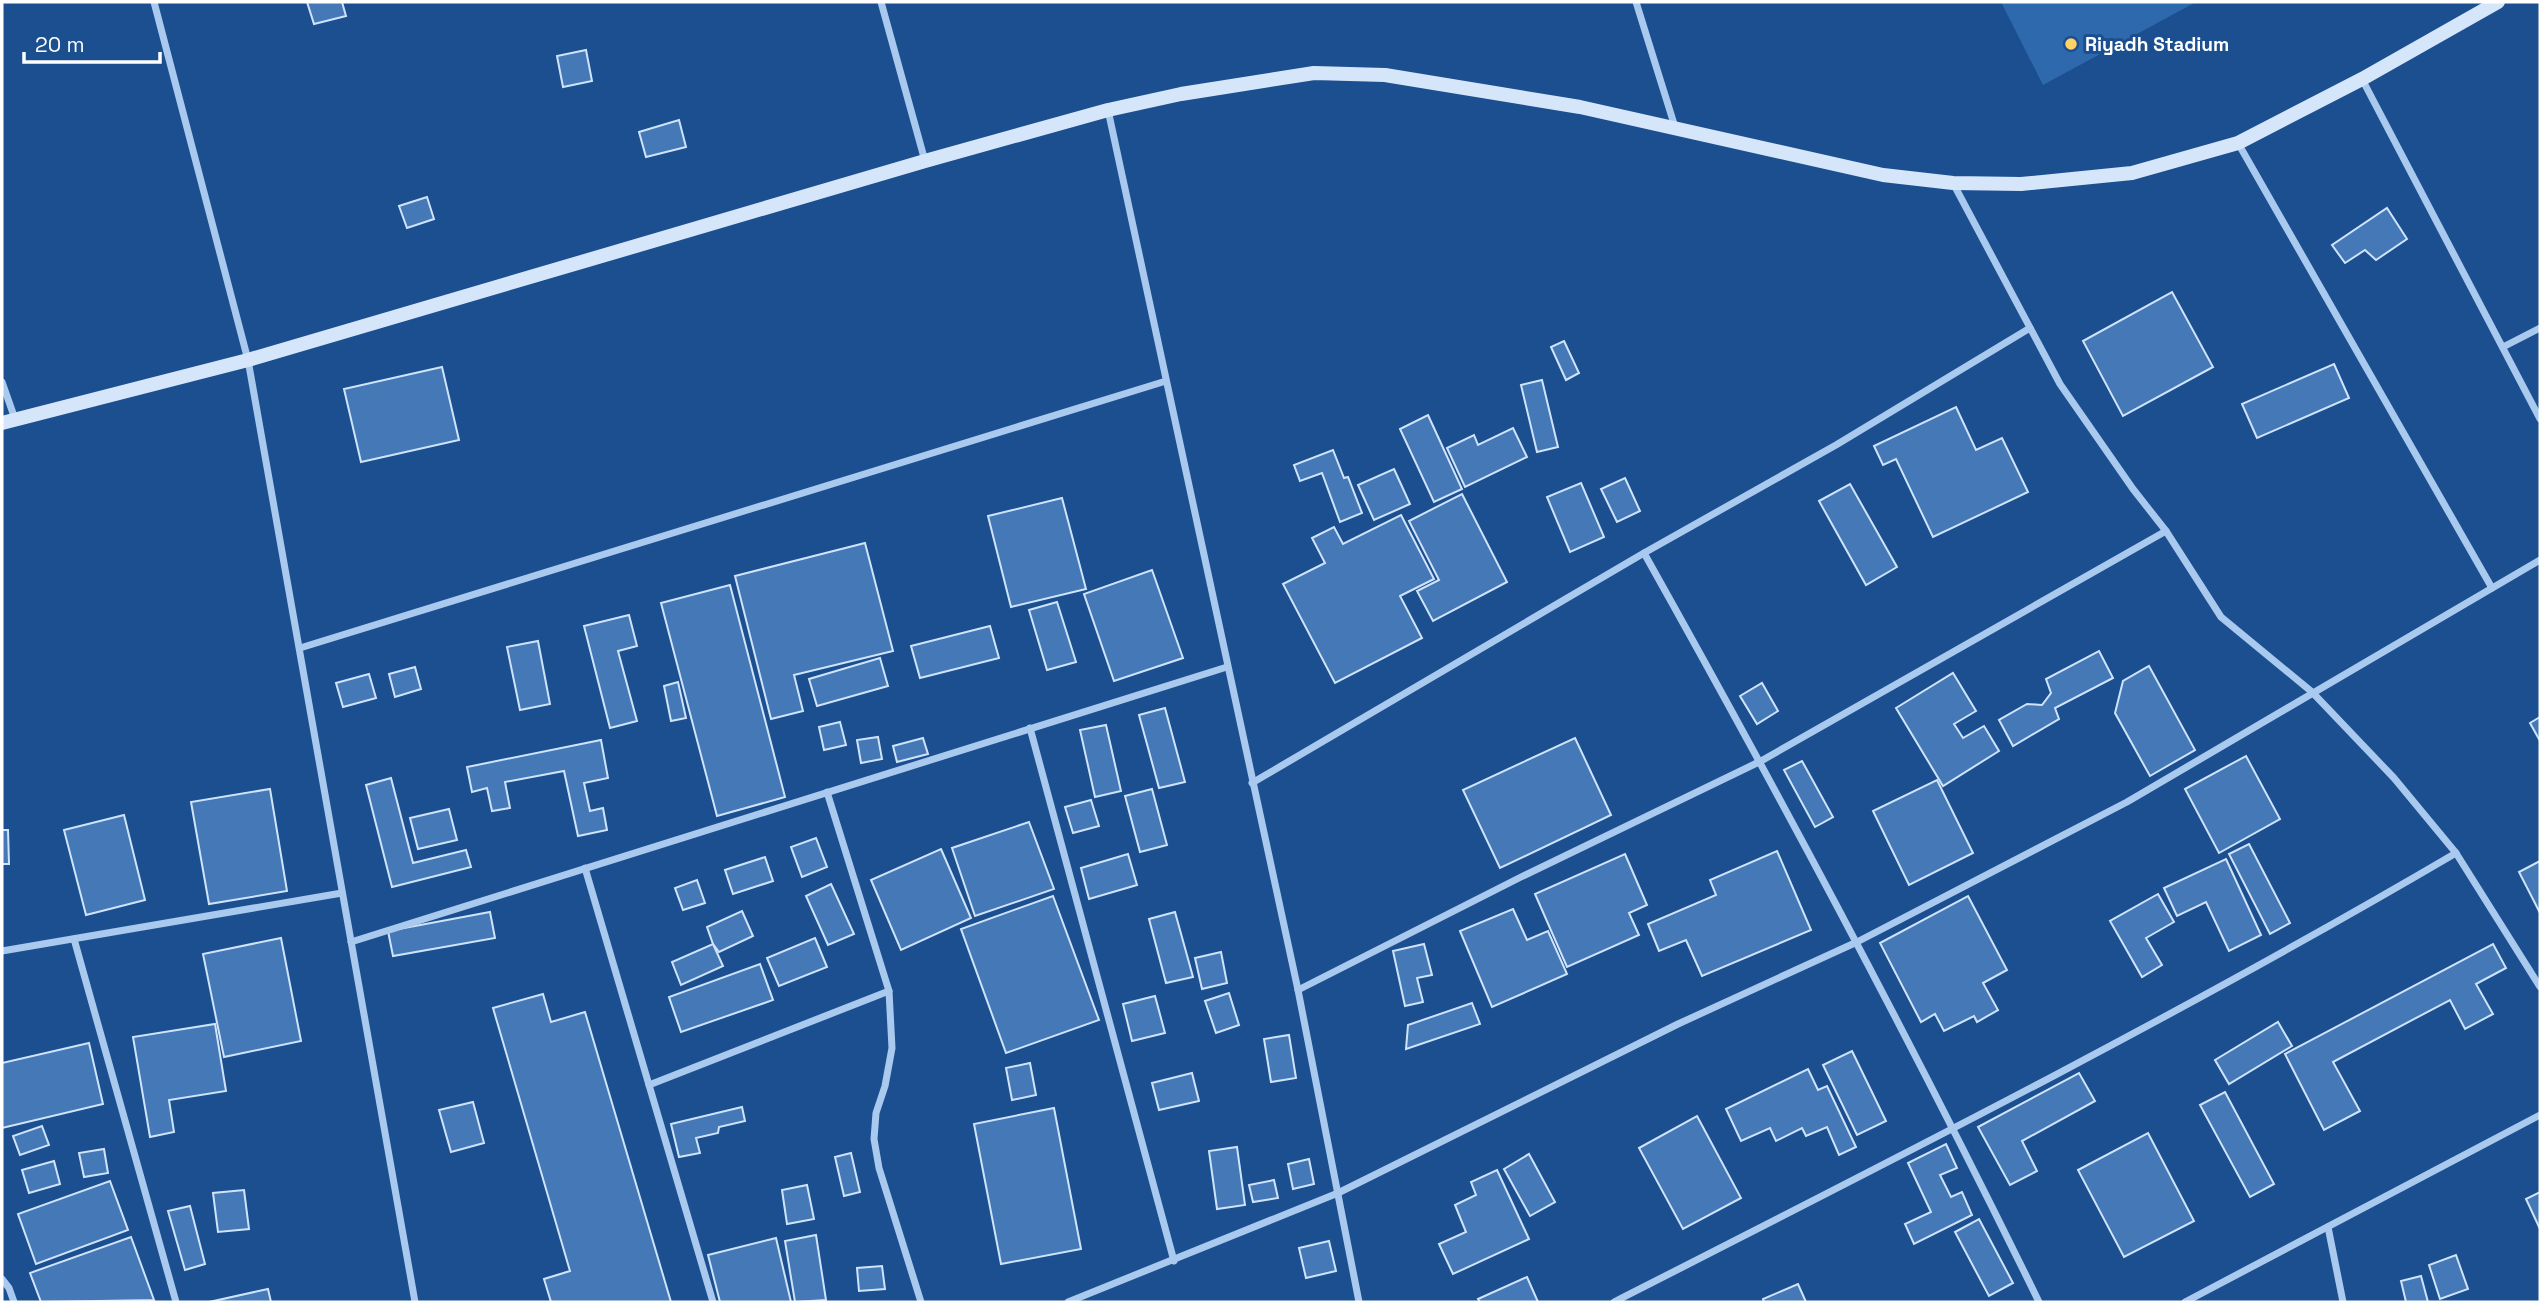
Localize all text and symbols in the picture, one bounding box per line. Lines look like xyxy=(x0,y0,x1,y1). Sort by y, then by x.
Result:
scale bar xyxy=(24,21,161,65)
text: 20 m xyxy=(35,31,85,58)
place label: Riyadh Stadium xyxy=(2085,32,2229,57)
marker: Riyadh Stadium xyxy=(2063,36,2079,52)

